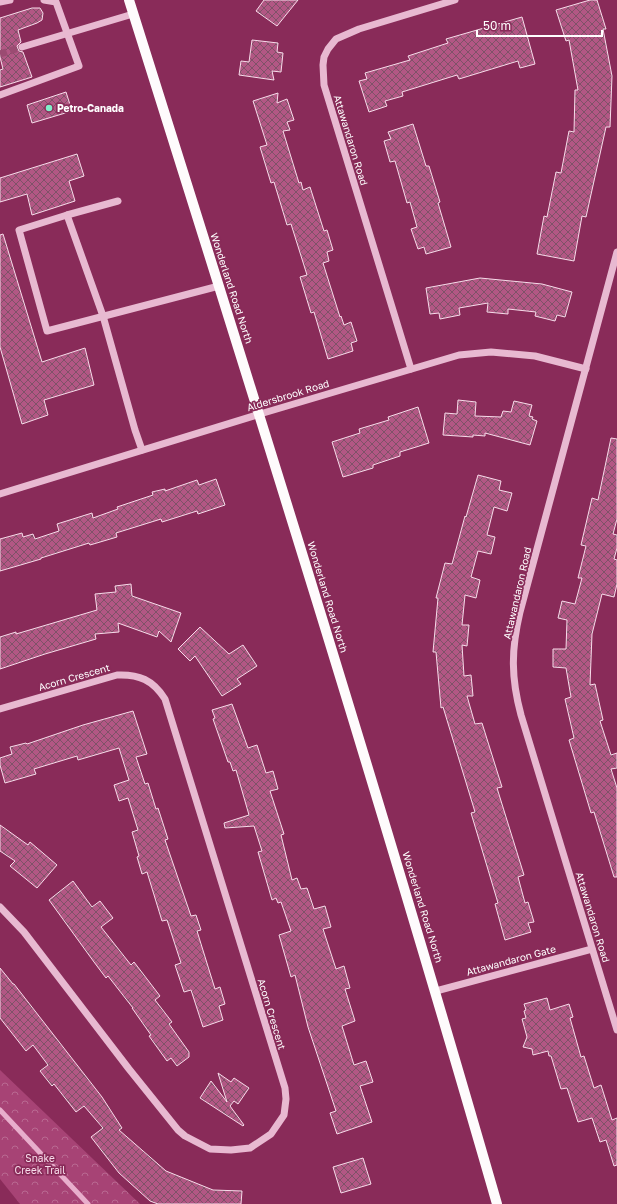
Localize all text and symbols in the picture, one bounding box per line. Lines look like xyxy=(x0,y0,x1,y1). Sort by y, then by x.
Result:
scale bar xyxy=(477,12,602,38)
text: 50 m xyxy=(483,18,511,33)
street label: Attawandaron Road xyxy=(331,93,371,187)
place label: Petro-Canada xyxy=(57,102,124,114)
marker: Petro-Canada xyxy=(44,103,54,113)
street label: Wonderland Road North xyxy=(208,231,256,345)
street label: Aldersbrook Road xyxy=(245,377,331,413)
street label: Wonderland Road North xyxy=(305,540,351,654)
street label: Attawandaron Road xyxy=(501,546,533,640)
street label: Acorn Crescent xyxy=(37,661,111,693)
street label: Wonderland Road North xyxy=(400,850,446,964)
street label: Attawandaron Road xyxy=(573,870,613,964)
street label: Attawandaron Gate xyxy=(465,942,557,978)
street label: Acorn Crescent xyxy=(256,977,288,1051)
park label: Snake Creek Trail xyxy=(15,1152,65,1176)

